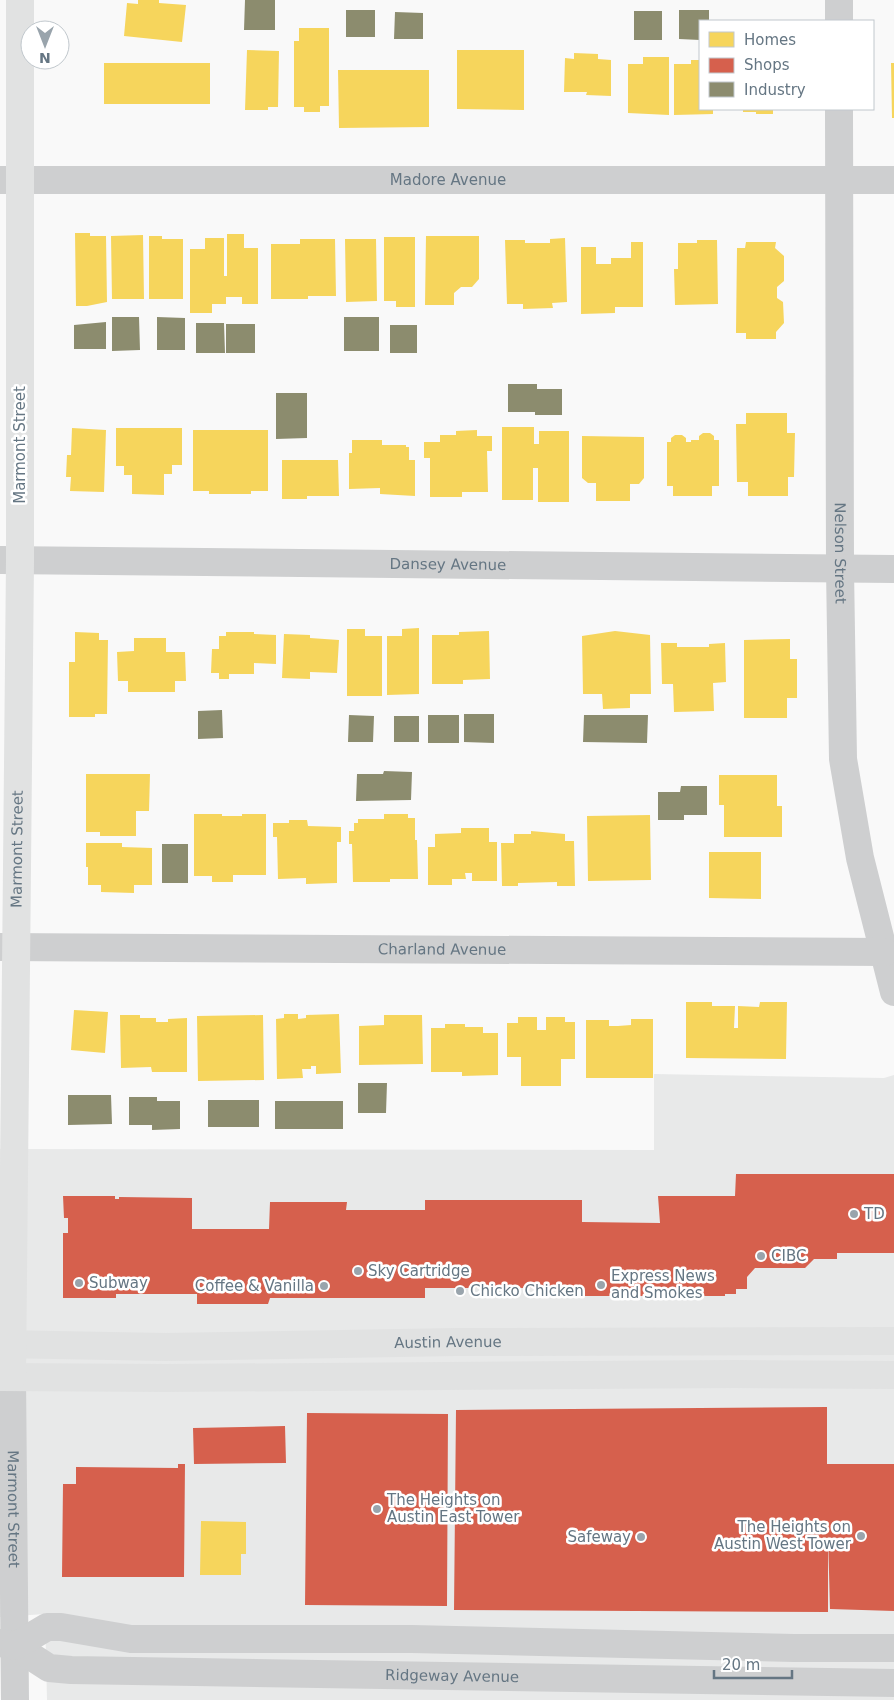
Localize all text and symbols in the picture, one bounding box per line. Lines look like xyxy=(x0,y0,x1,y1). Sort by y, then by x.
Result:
north arrow xyxy=(20,20,70,70)
legend xyxy=(699,20,874,110)
text: Homes xyxy=(744,31,796,49)
text: N xyxy=(39,50,51,66)
text: Shops xyxy=(744,56,790,74)
text: Industry xyxy=(744,81,806,99)
street label: Madore Avenue xyxy=(390,171,506,189)
street label: Marmont Street xyxy=(11,386,29,504)
street label: Nelson Street xyxy=(831,502,850,604)
street label: Dansey Avenue xyxy=(389,555,506,574)
street label: Marmont Street xyxy=(8,790,27,908)
street label: Charland Avenue xyxy=(378,940,506,959)
place label: TD xyxy=(863,1205,885,1223)
marker: TD xyxy=(848,1208,860,1220)
place label: CIBC xyxy=(771,1247,806,1265)
marker: CIBC xyxy=(755,1250,767,1262)
place label: Sky Cartridge xyxy=(368,1262,470,1280)
marker: Sky Cartridge xyxy=(352,1265,364,1277)
place label: Express News and Smokes xyxy=(611,1267,715,1302)
place label: Subway xyxy=(89,1274,148,1292)
marker: Subway xyxy=(73,1277,85,1289)
place label: Coffee & Vanilla xyxy=(195,1277,314,1295)
marker: Express News and Smokes xyxy=(595,1279,607,1291)
marker: Coffee & Vanilla xyxy=(318,1280,330,1292)
place label: Chicko Chicken xyxy=(470,1282,584,1300)
marker: Chicko Chicken xyxy=(454,1285,466,1297)
street label: Austin Avenue xyxy=(394,1333,502,1352)
street label: Marmont Street xyxy=(4,1450,23,1568)
place label: The Heights on Austin East Tower xyxy=(386,1491,520,1526)
marker: The Heights on Austin East Tower xyxy=(371,1503,383,1515)
place label: The Heights on Austin West Tower xyxy=(714,1518,852,1553)
place label: Safeway xyxy=(567,1528,631,1546)
marker: The Heights on Austin West Tower xyxy=(855,1530,867,1542)
marker: Safeway xyxy=(635,1531,647,1543)
scale bar xyxy=(714,1648,792,1680)
text: 20 m xyxy=(722,1656,760,1674)
street label: Ridgeway Avenue xyxy=(385,1666,519,1686)

